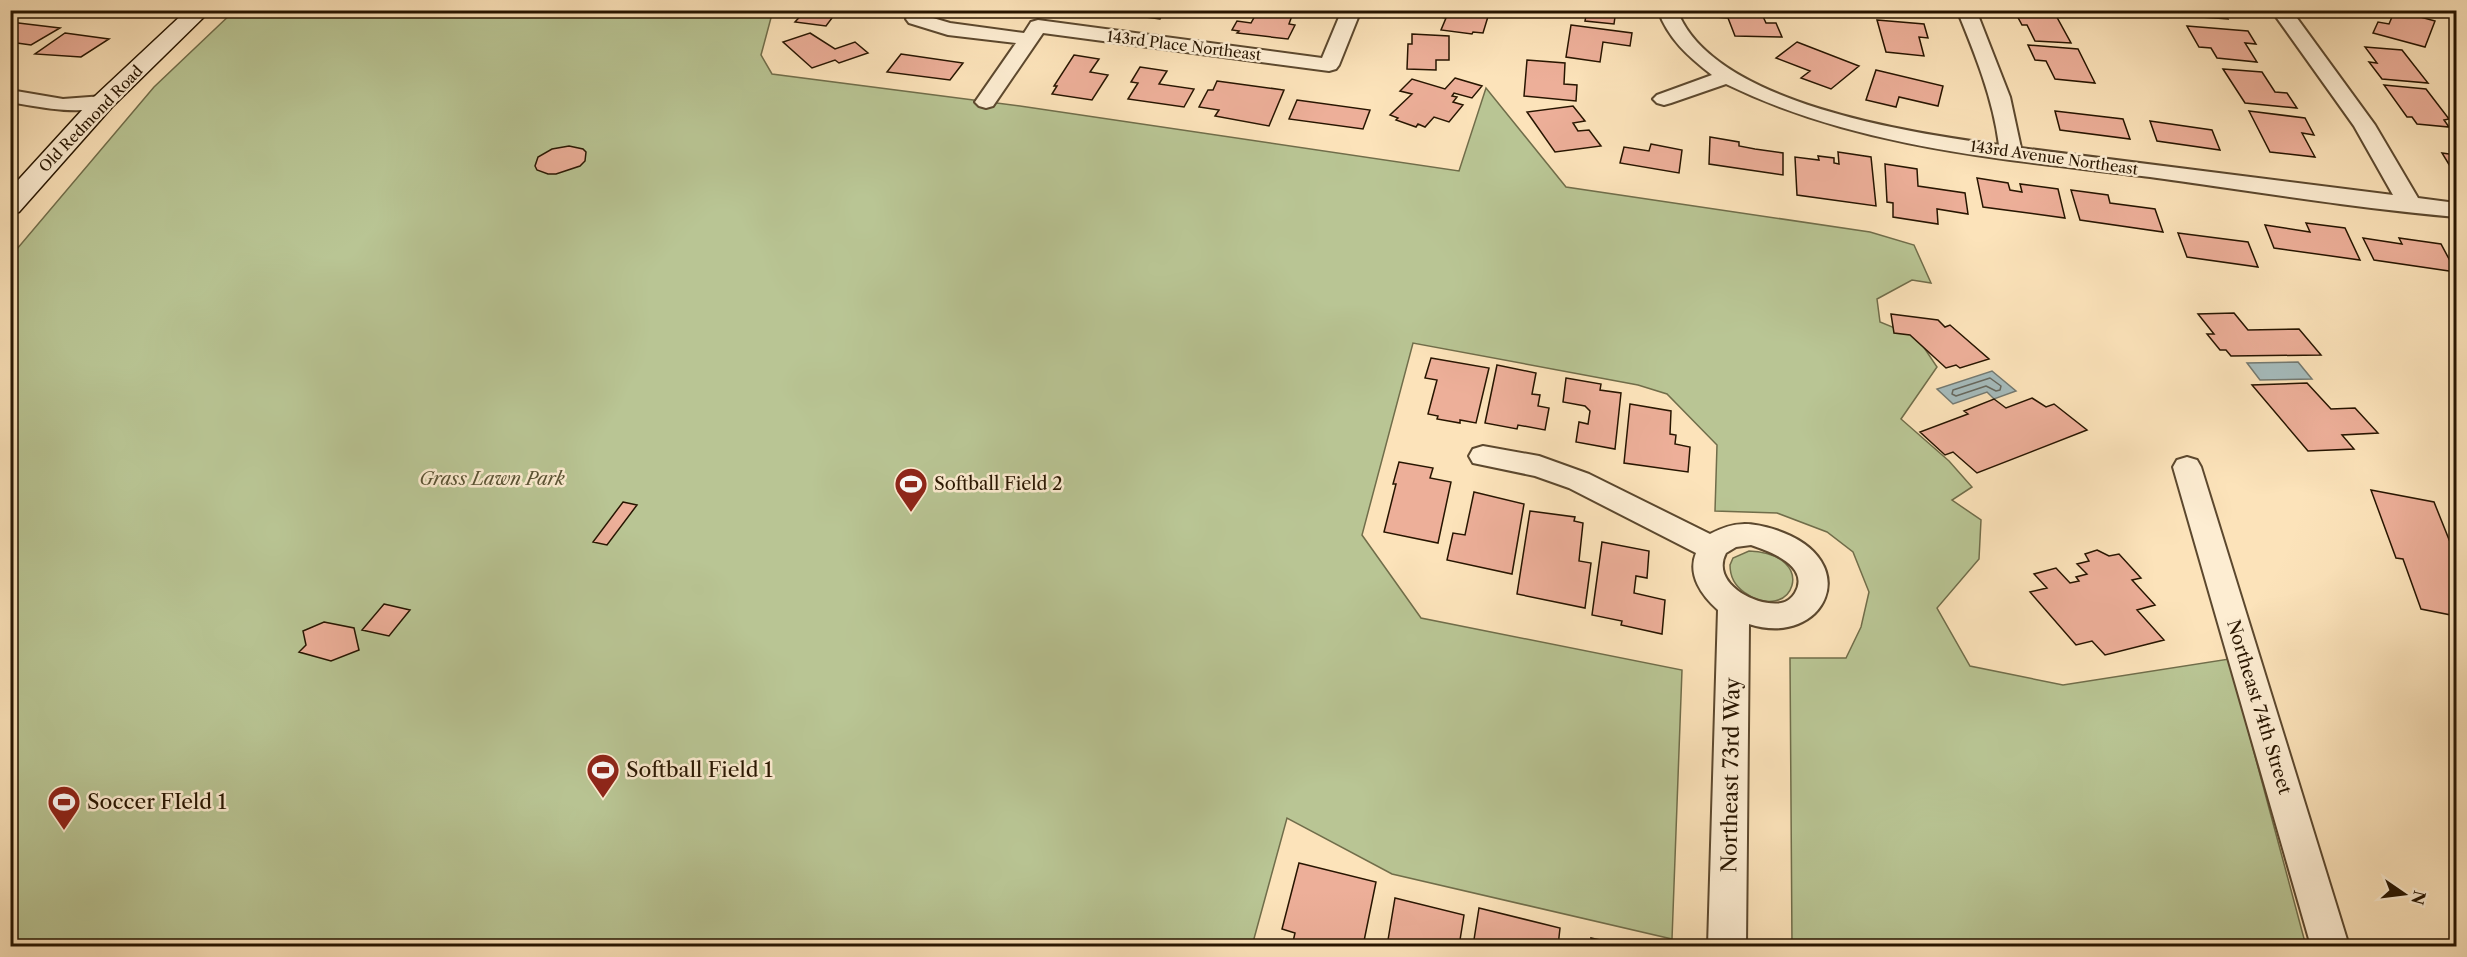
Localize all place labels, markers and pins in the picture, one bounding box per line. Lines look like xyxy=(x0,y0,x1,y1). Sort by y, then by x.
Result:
sports icon: Softball Field 2 xyxy=(893,466,929,513)
place label: Softball Field 2 xyxy=(934,473,1063,495)
sports icon: Softball Field 1 xyxy=(585,752,621,799)
place label: Softball Field 1 xyxy=(626,757,773,782)
sports icon: Soccer FIeld 1 xyxy=(46,784,82,831)
place label: Soccer FIeld 1 xyxy=(87,789,227,814)

